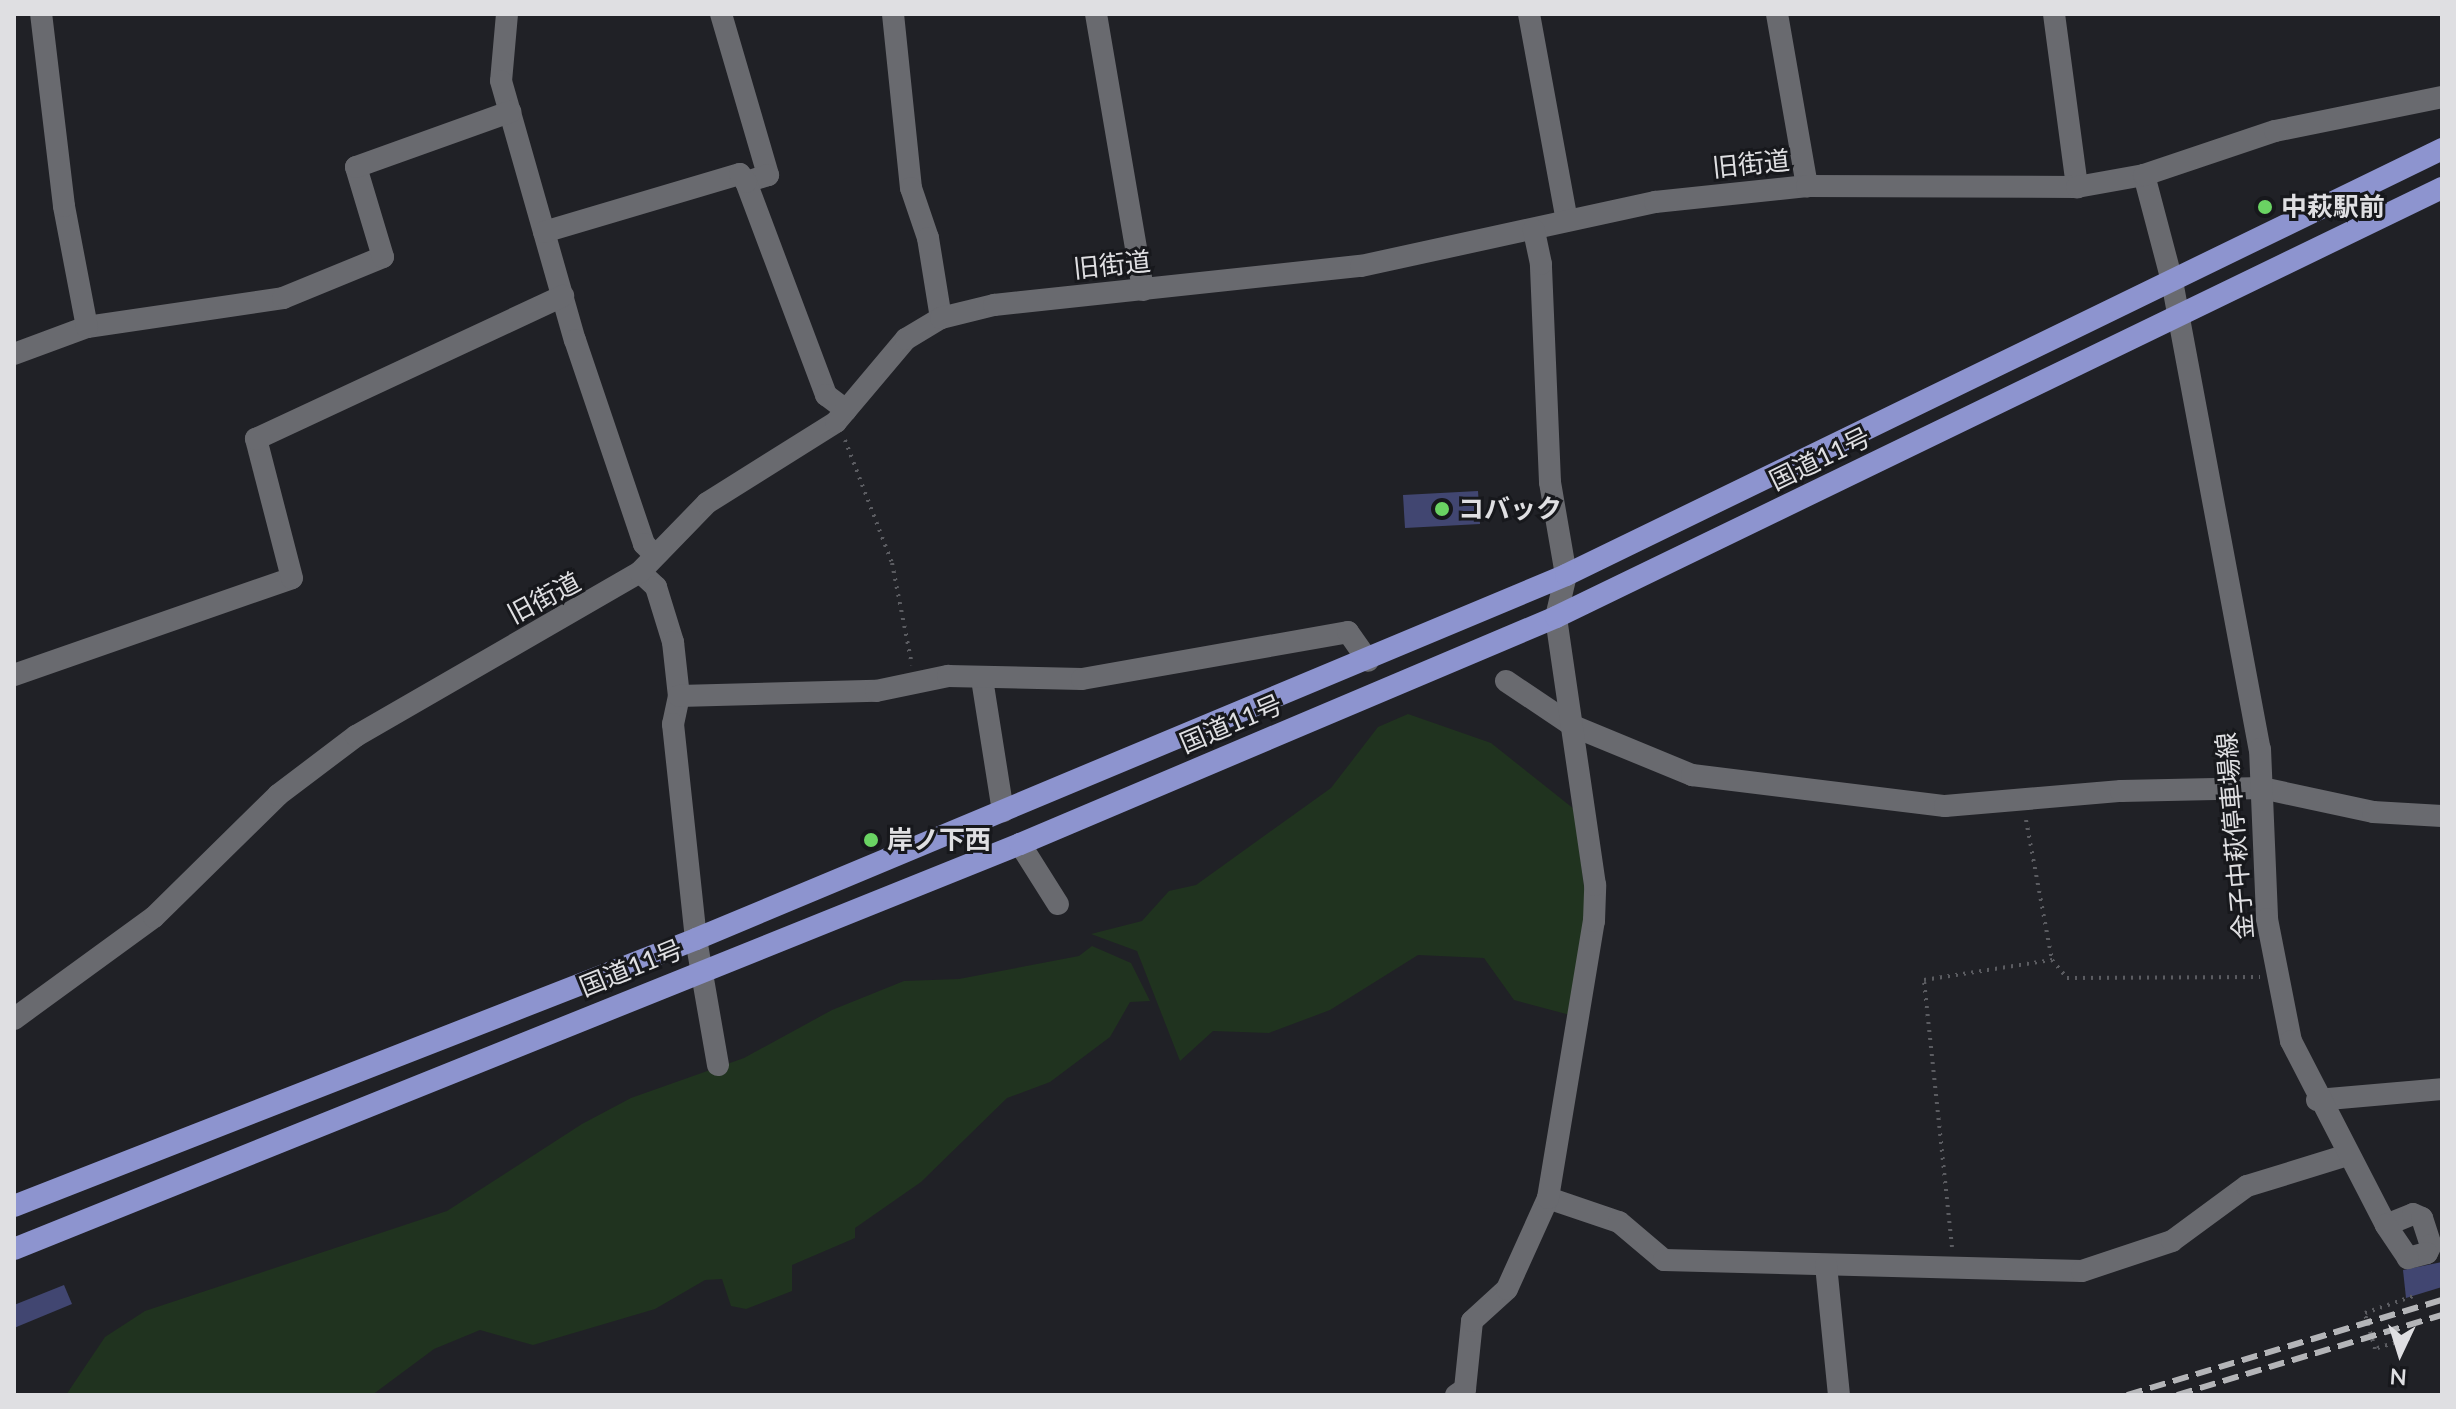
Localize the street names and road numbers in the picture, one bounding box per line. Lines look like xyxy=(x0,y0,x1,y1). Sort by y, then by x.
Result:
street label: 旧街道 xyxy=(1711,144,1791,184)
street label: 旧街道 xyxy=(1072,245,1152,285)
street label: 国道11号 xyxy=(1765,421,1875,497)
street label: 旧街道 xyxy=(502,566,586,630)
street label: 国道11号 xyxy=(1175,689,1287,759)
street label: 金子中萩停車場線 xyxy=(2210,731,2260,941)
street label: 国道11号 xyxy=(575,933,687,1003)

